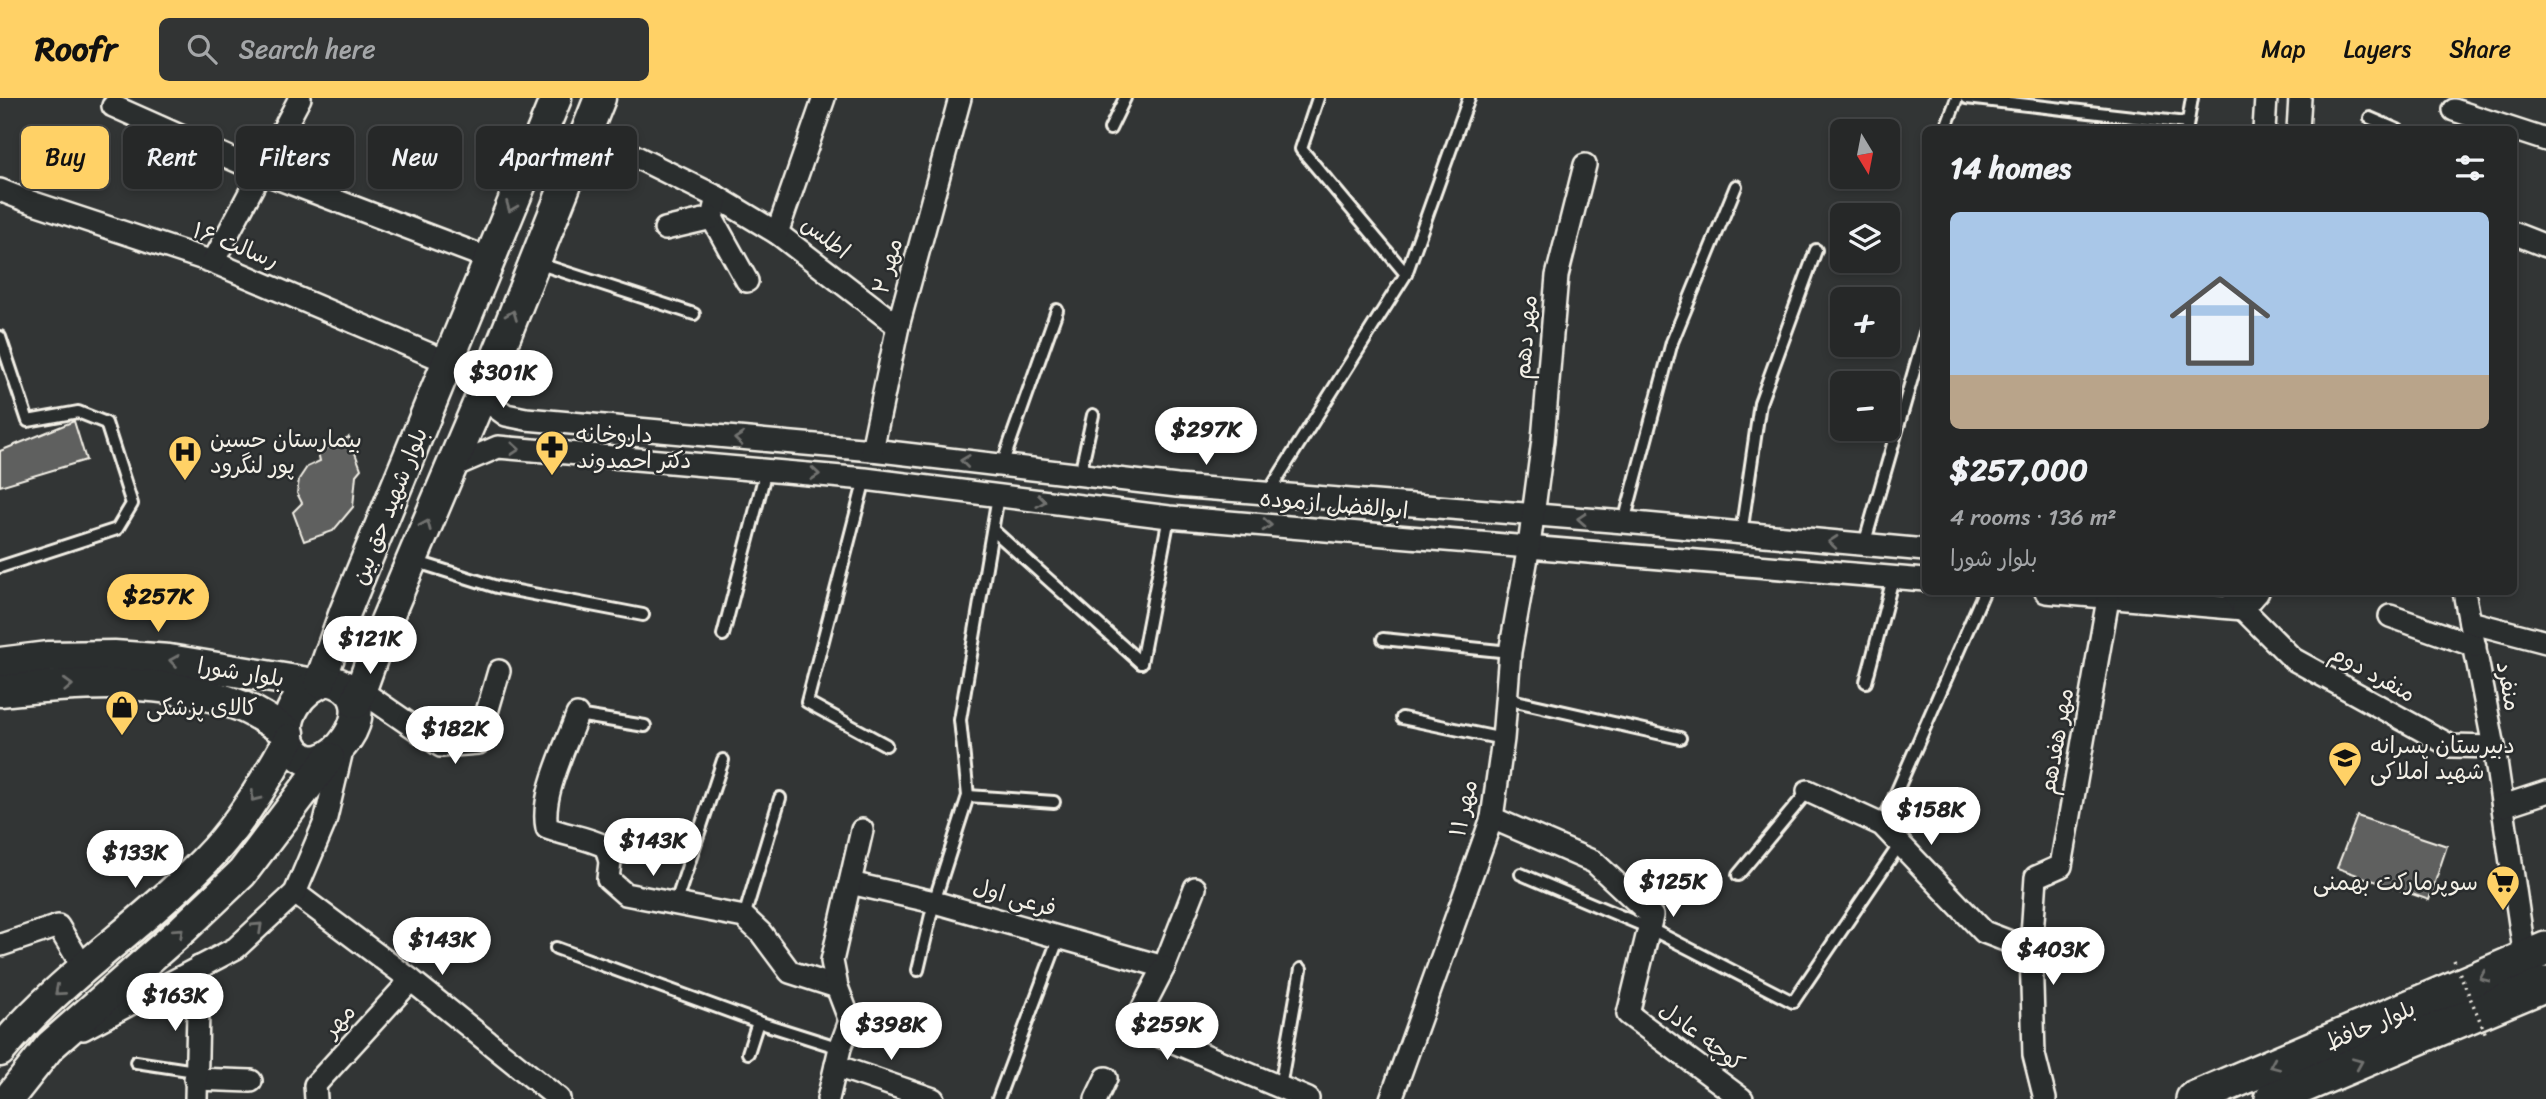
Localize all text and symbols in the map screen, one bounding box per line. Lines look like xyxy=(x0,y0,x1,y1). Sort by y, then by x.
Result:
search box xyxy=(159,18,649,81)
text: Roofr xyxy=(35,20,117,78)
text: Search here xyxy=(239,26,376,72)
text: Map xyxy=(2261,28,2306,70)
text: Layers xyxy=(2344,28,2411,70)
text: Share xyxy=(2449,28,2511,70)
icon: search xyxy=(183,30,221,68)
north arrow xyxy=(1830,119,1900,189)
map controls xyxy=(1830,119,1900,441)
chip: Buy xyxy=(21,126,109,189)
chip: Rent xyxy=(123,126,222,189)
chip: Filters xyxy=(236,126,354,189)
chip: New xyxy=(368,126,462,189)
chip: Apartment xyxy=(476,126,637,189)
text: 14 homes xyxy=(1950,141,2071,195)
icon: filters xyxy=(2451,149,2489,187)
one-way arrow xyxy=(506,200,520,212)
button: layers xyxy=(1830,203,1900,273)
street label: اطلس xyxy=(792,205,860,270)
street label: رسالت ۱۶ xyxy=(186,210,285,281)
street label: مهر ۲ xyxy=(860,233,915,299)
icon: home xyxy=(2157,258,2283,384)
button: + xyxy=(1830,287,1900,357)
street label: مهر دهم xyxy=(1501,293,1550,381)
one-way arrow xyxy=(504,309,518,321)
pin: $301K xyxy=(454,350,552,410)
text: $301K xyxy=(470,352,536,393)
button: − xyxy=(1830,371,1900,441)
pin: $297K xyxy=(1157,408,1255,467)
text: $297K xyxy=(1171,409,1241,450)
place label: داروخانه دکتر احمدوند xyxy=(576,414,691,481)
place label: بیمارستان حسین پور لنگرود xyxy=(210,419,362,486)
street label: بلوار شهید حق بین xyxy=(339,421,440,591)
pharmacy icon: داروخانه دکتر احمدوند xyxy=(533,428,571,477)
one-way arrow xyxy=(733,432,744,447)
hospital icon: بیمارستان حسین پور لنگرود xyxy=(166,433,204,482)
one-way arrow xyxy=(510,441,521,456)
text: $257,000 xyxy=(1950,443,2088,497)
one-way arrow xyxy=(959,454,970,469)
one-way arrow xyxy=(809,466,820,481)
street label: ابوالفضل ازموده xyxy=(1258,478,1410,531)
one-way arrow xyxy=(1035,493,1046,508)
text: 4 rooms · 136 m² xyxy=(1950,497,2117,538)
one-way arrow xyxy=(1576,512,1587,527)
one-way arrow xyxy=(1262,517,1273,532)
one-way arrow xyxy=(418,520,432,533)
one-way arrow xyxy=(1827,535,1838,550)
text: بلوار شورا xyxy=(1950,538,2037,579)
pin: $257K xyxy=(109,574,207,634)
text: $257K xyxy=(123,576,193,617)
pin: $121K xyxy=(321,616,419,676)
text: $121K xyxy=(339,618,401,659)
street label: منفرد دوم xyxy=(2322,633,2424,714)
street label: بلوار شورا xyxy=(195,645,287,700)
one-way arrow xyxy=(168,654,180,669)
street label: منفرد xyxy=(2484,658,2533,715)
one-way arrow xyxy=(63,678,74,693)
street label: مهر هفدهم xyxy=(2027,685,2086,798)
place label: کالای پزشکی xyxy=(146,687,258,728)
shop icon: کالای پزشکی xyxy=(103,688,141,737)
pin: $182K xyxy=(406,706,504,766)
text: $182K xyxy=(422,708,488,749)
place label: دبیرستان پسرانه شهید املاکی xyxy=(2370,725,2515,792)
school or university icon: دبیرستان پسرانه شهید املاکی xyxy=(2326,739,2364,788)
street label: مهر ۱۱ xyxy=(1437,775,1490,841)
pin: $158K xyxy=(1882,788,1980,847)
text: $158K xyxy=(1897,789,1965,830)
one-way arrow xyxy=(250,790,263,802)
pin: $143K xyxy=(604,818,702,878)
text: $143K xyxy=(620,820,686,861)
pin: $133K xyxy=(86,830,184,890)
text: $133K xyxy=(103,832,167,873)
pin: $125K xyxy=(1624,860,1722,919)
text: $125K xyxy=(1640,861,1706,902)
place label: سوپرمارکت بهمنی xyxy=(2313,862,2478,903)
supermarket icon: سوپرمارکت بهمنی xyxy=(2484,863,2522,912)
street label: فرعی اول xyxy=(968,866,1061,929)
pin: $143K xyxy=(393,918,491,977)
text: $143K xyxy=(409,919,475,960)
one-way arrow xyxy=(250,923,263,936)
one-way arrow xyxy=(171,928,184,941)
pin: $403K xyxy=(2004,928,2102,987)
text: $403K xyxy=(2017,929,2089,970)
one-way arrow xyxy=(2478,969,2491,983)
pin: $163K xyxy=(126,974,224,1033)
text: $163K xyxy=(142,975,208,1016)
one-way arrow xyxy=(54,983,67,995)
street label: بلوار حافظ xyxy=(2318,988,2422,1063)
street label: کوچه عادل xyxy=(1650,990,1754,1083)
street label: مهر xyxy=(311,994,366,1049)
pin: $398K xyxy=(842,1002,940,1062)
pin: $259K xyxy=(1118,1002,1216,1062)
text: $398K xyxy=(856,1004,926,1045)
text: $259K xyxy=(1132,1004,1202,1045)
one-way arrow xyxy=(2269,1057,2281,1071)
one-way arrow xyxy=(2350,1057,2363,1071)

